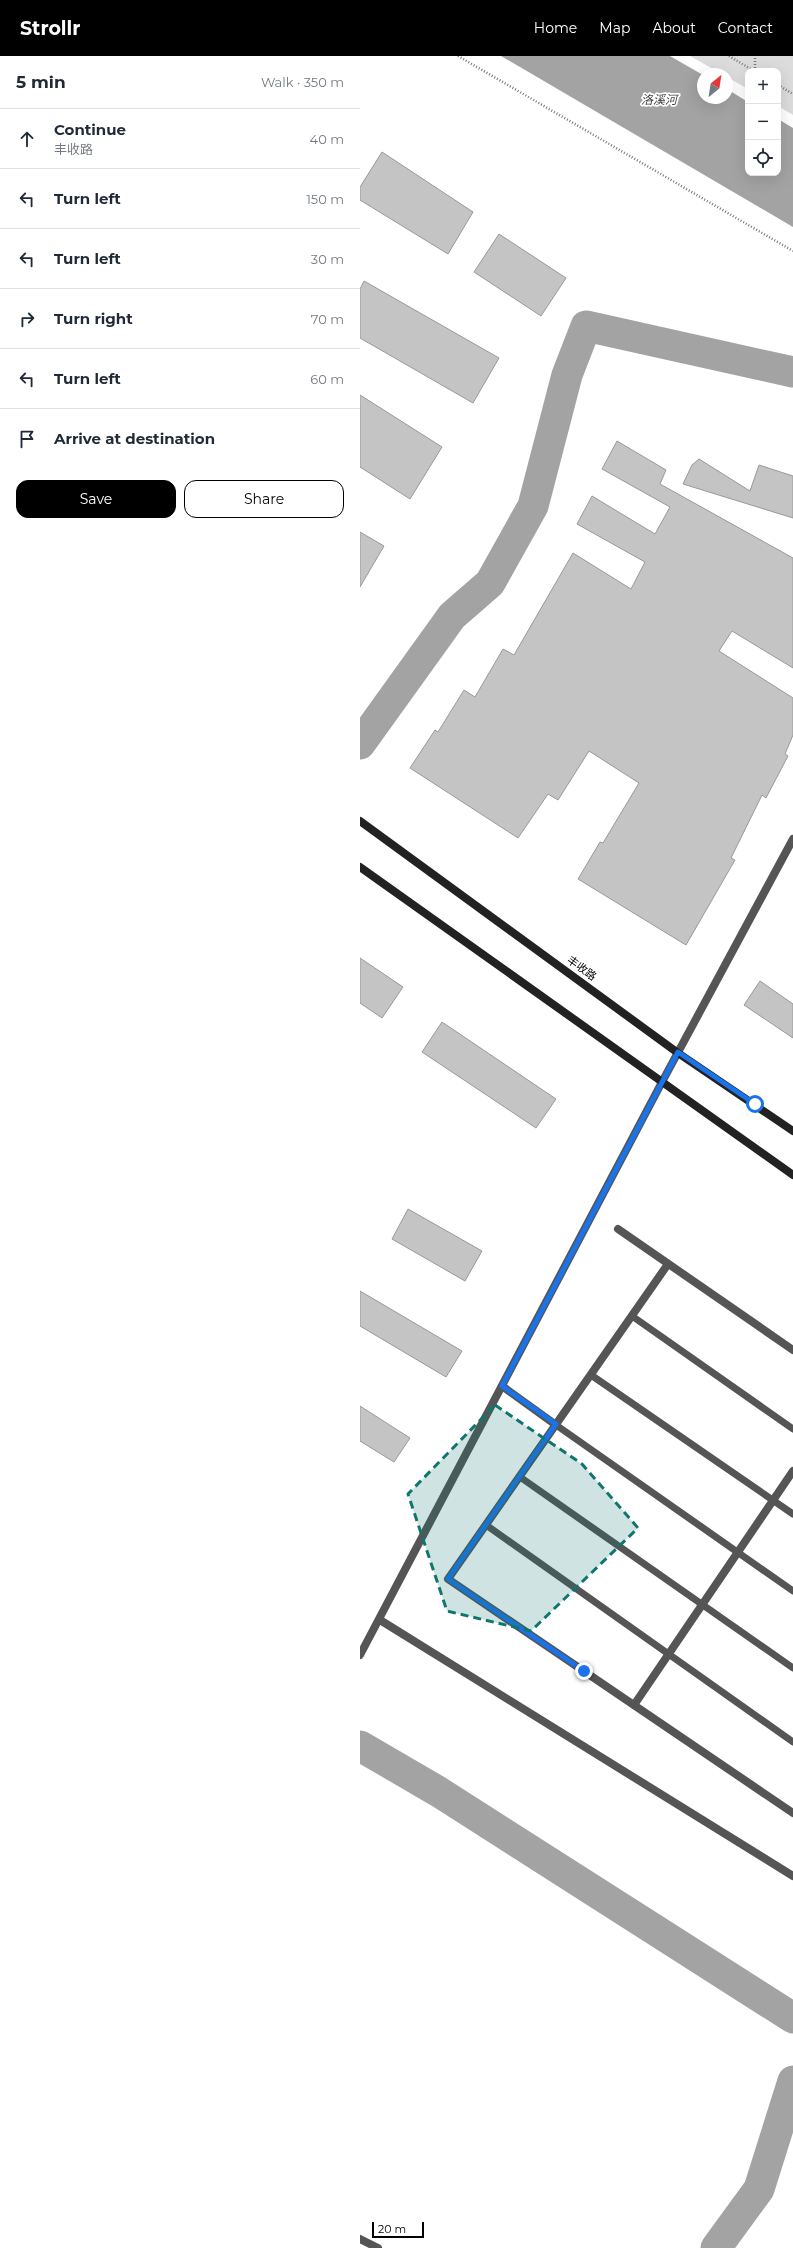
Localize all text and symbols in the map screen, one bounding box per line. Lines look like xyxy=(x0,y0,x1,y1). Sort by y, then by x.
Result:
text: Strollr xyxy=(20,17,81,40)
text: Home xyxy=(534,19,577,37)
text: Map xyxy=(599,19,630,37)
text: About xyxy=(652,19,696,37)
text: Contact xyxy=(718,19,773,37)
north arrow xyxy=(697,68,733,104)
map controls xyxy=(745,68,781,176)
button: + xyxy=(745,68,781,104)
text: 5 min xyxy=(16,72,66,92)
text: Walk · 350 m xyxy=(261,74,344,90)
water label: 洛溪河 xyxy=(641,92,679,107)
button: − xyxy=(745,104,781,140)
text: Continue xyxy=(54,120,126,139)
icon: ahead xyxy=(16,128,38,150)
text: 40 m xyxy=(310,131,344,147)
button: locate xyxy=(745,140,781,176)
text: 丰收路 xyxy=(54,141,93,157)
icon: left xyxy=(16,188,38,210)
text: Turn left xyxy=(54,189,121,208)
text: 150 m xyxy=(306,191,344,207)
icon: left xyxy=(16,248,38,270)
text: Turn left xyxy=(54,249,121,268)
text: 30 m xyxy=(311,251,344,267)
icon: right xyxy=(16,308,38,330)
text: Turn right xyxy=(54,309,133,328)
text: 70 m xyxy=(311,311,344,327)
icon: left xyxy=(16,368,38,390)
text: Turn left xyxy=(54,369,121,388)
text: 60 m xyxy=(310,371,344,387)
icon: arrive xyxy=(16,428,38,450)
text: Arrive at destination xyxy=(54,429,215,448)
button: Save xyxy=(16,480,176,518)
button: Share xyxy=(184,480,344,518)
street label: 丰收路 xyxy=(565,953,599,983)
route start xyxy=(746,1095,764,1113)
route end xyxy=(575,1662,593,1680)
scale bar xyxy=(372,2220,424,2239)
text: 20 m xyxy=(378,2222,406,2236)

